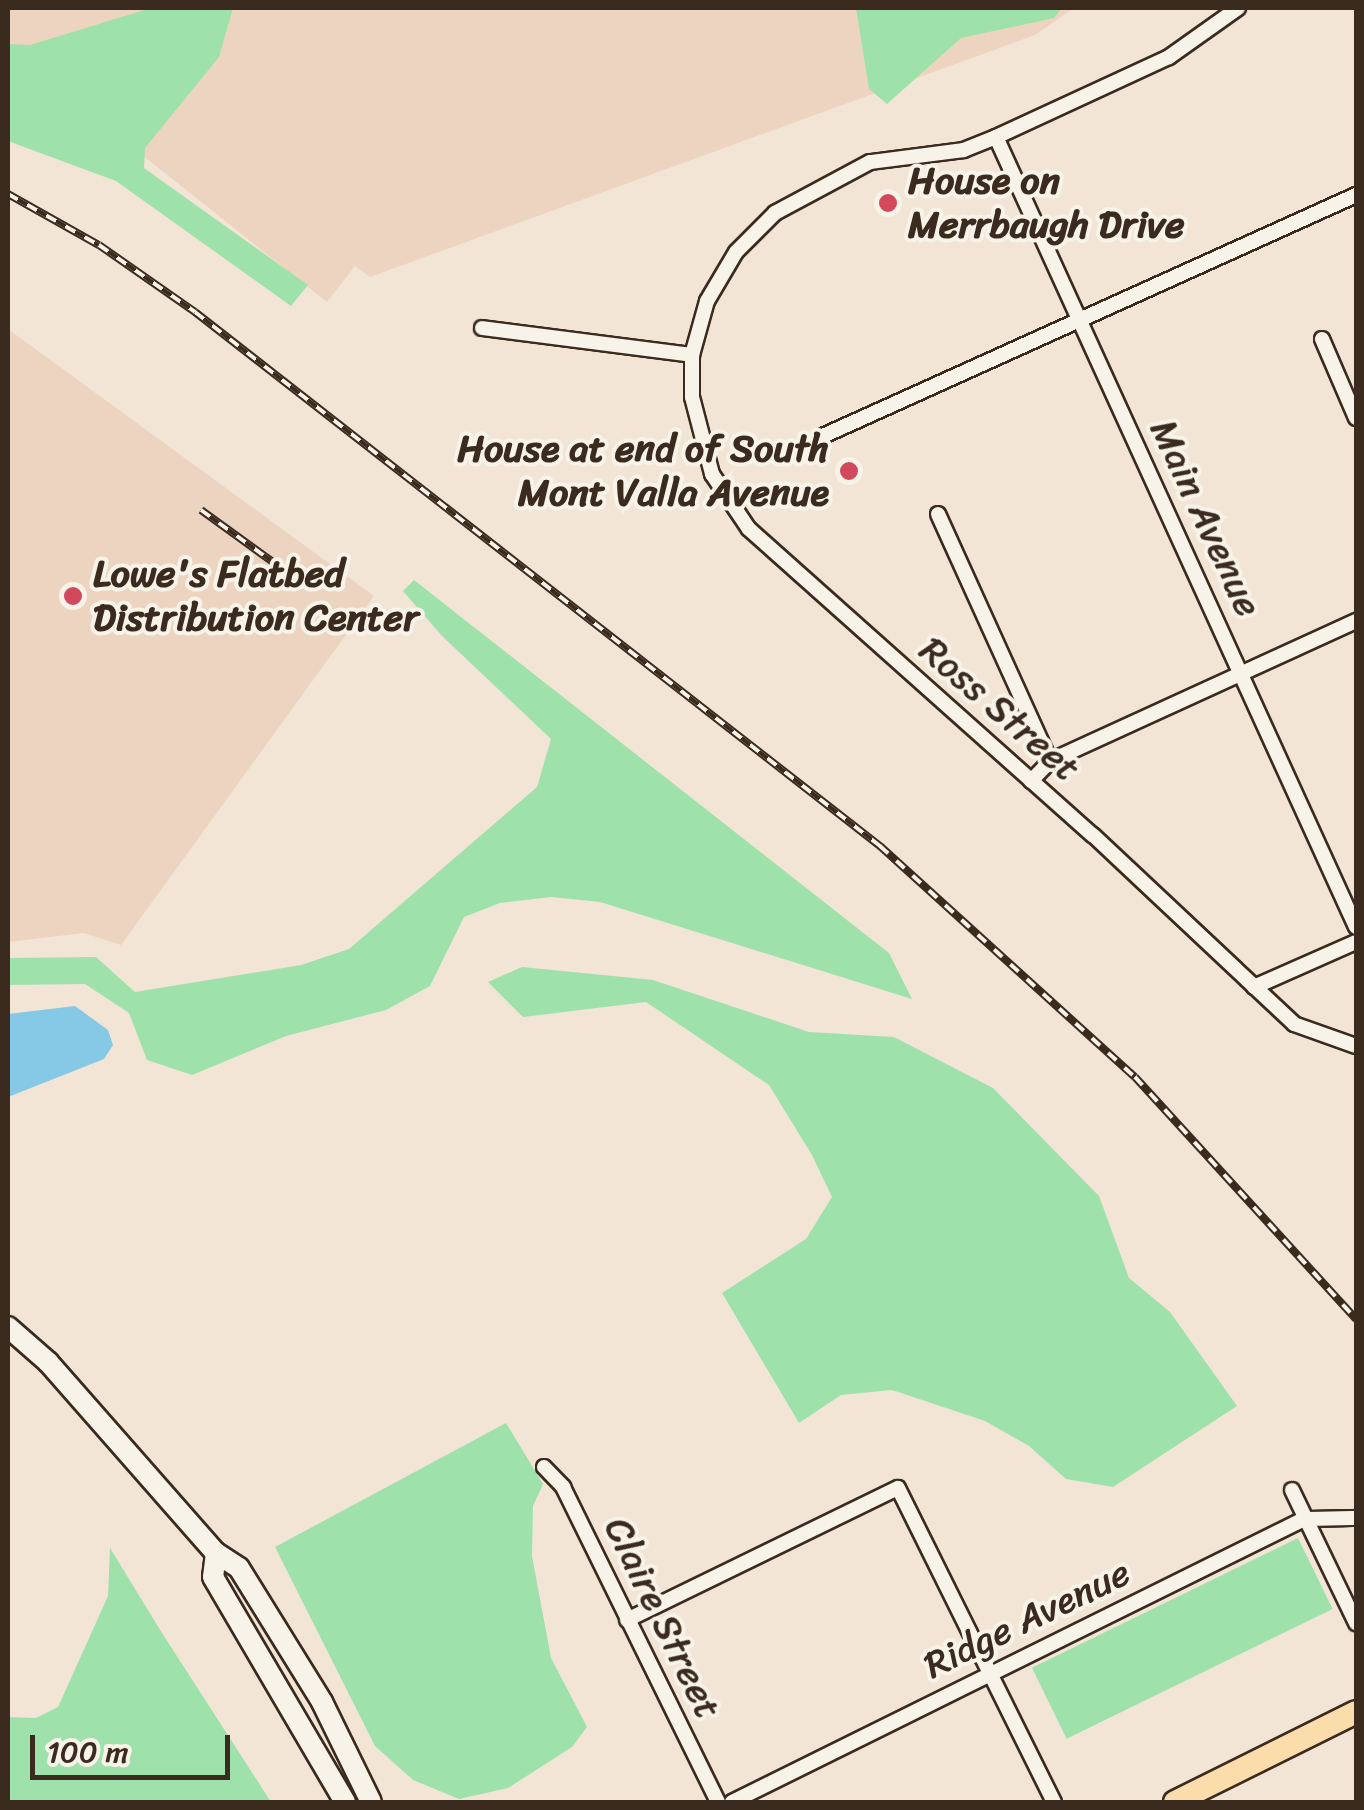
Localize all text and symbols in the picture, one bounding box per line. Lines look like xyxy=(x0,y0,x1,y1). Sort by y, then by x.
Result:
place label: House on Merrbaugh Drive xyxy=(908,158,1184,248)
marker: House on Merrbaugh Drive xyxy=(877,192,899,214)
street label: Main Avenue xyxy=(1140,412,1272,624)
place label: House at end of South Mont Valla Avenue xyxy=(455,426,829,516)
marker: House at end of South Mont Valla Avenue xyxy=(838,460,860,482)
place label: Lowe's Flatbed Distribution Center xyxy=(93,551,420,640)
marker: Lowe's Flatbed Distribution Center xyxy=(62,585,84,607)
street label: Ross Street xyxy=(910,627,1090,791)
street label: Claire Street xyxy=(595,1510,731,1726)
street label: Ridge Avenue xyxy=(917,1550,1137,1688)
scale bar xyxy=(35,1715,235,1777)
text: 100 m xyxy=(47,1725,129,1779)

